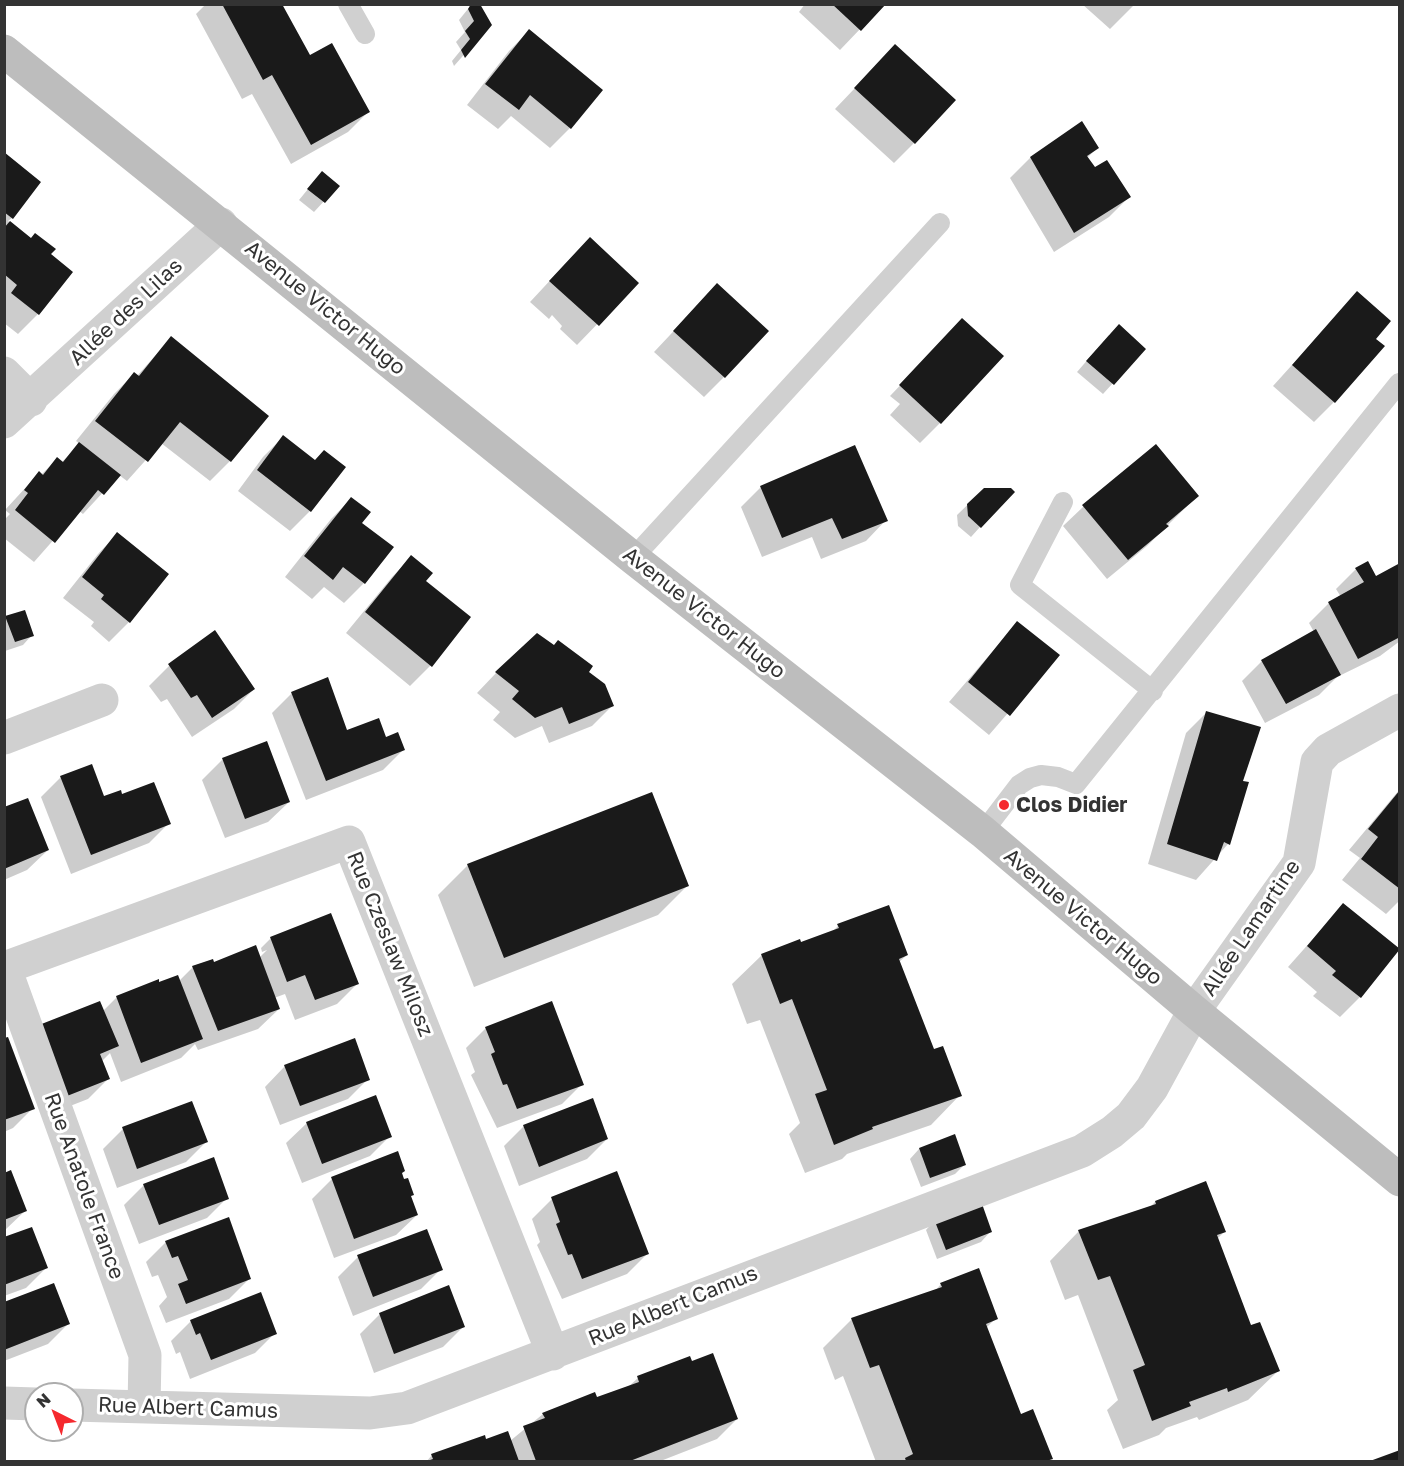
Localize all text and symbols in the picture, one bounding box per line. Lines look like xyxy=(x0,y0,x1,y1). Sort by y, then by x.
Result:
street label: Avenue Victor Hugo xyxy=(240,236,410,380)
street label: Allée des Lilas xyxy=(64,253,188,371)
street label: Avenue Victor Hugo xyxy=(618,542,790,684)
place label: Clos Didier xyxy=(1016,792,1127,818)
marker: Clos Didier xyxy=(997,798,1011,812)
street label: Avenue Victor Hugo xyxy=(999,843,1167,991)
street label: Rue Czeslaw Milosz xyxy=(341,848,439,1040)
street label: Allée Lamartine xyxy=(1196,855,1306,1001)
street label: Rue Anatole France xyxy=(39,1089,129,1283)
street label: Rue Albert Camus xyxy=(585,1261,761,1351)
north arrow xyxy=(24,1382,84,1442)
text: N xyxy=(32,1389,55,1412)
street label: Rue Albert Camus xyxy=(97,1392,279,1424)

